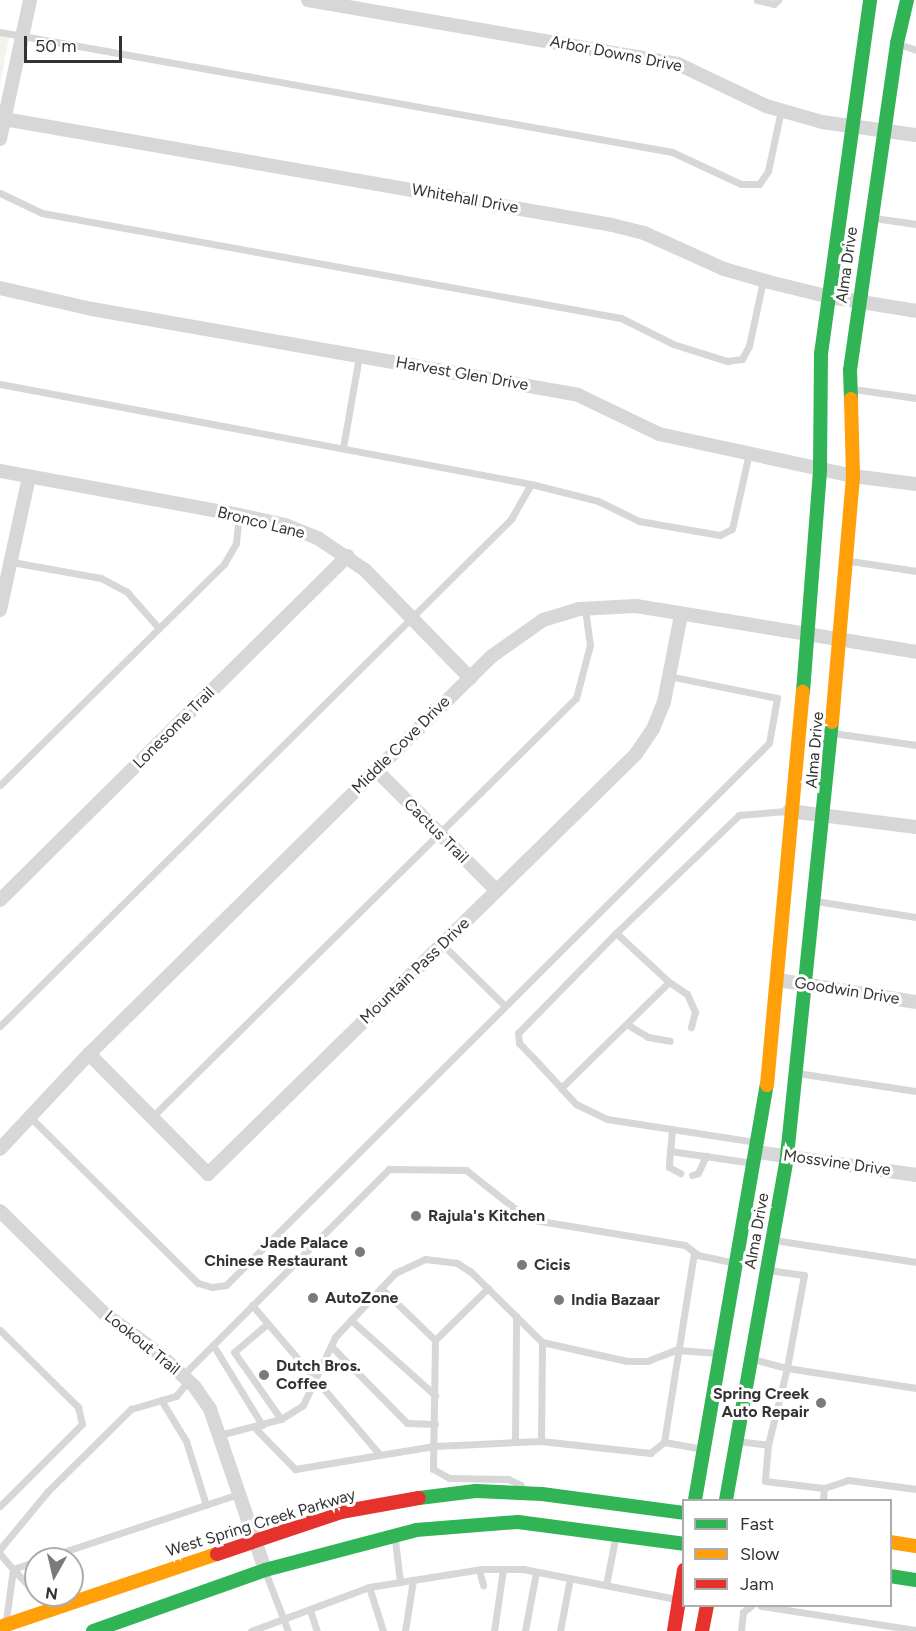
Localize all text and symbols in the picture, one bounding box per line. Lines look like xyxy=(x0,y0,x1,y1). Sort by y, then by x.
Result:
scale bar xyxy=(27,24,124,62)
street label: Arbor Downs Drive xyxy=(548,32,684,76)
text: 50 m xyxy=(35,35,77,57)
street label: Whitehall Drive xyxy=(410,180,520,218)
street label: Alma Drive xyxy=(832,226,862,304)
street label: Harvest Glen Drive xyxy=(394,353,530,395)
street label: Bronco Lane xyxy=(215,503,307,543)
street label: Lonesome Trail xyxy=(129,683,219,773)
street label: Middle Cove Drive xyxy=(348,692,454,798)
street label: Alma Drive xyxy=(802,711,828,789)
street label: Cactus Trail xyxy=(400,795,472,867)
street label: Mountain Pass Drive xyxy=(356,914,474,1028)
street label: Goodwin Drive xyxy=(793,973,901,1009)
street label: Mossvine Drive xyxy=(782,1146,892,1180)
street label: Alma Drive xyxy=(741,1191,773,1271)
place label: Rajula's Kitchen xyxy=(428,1206,545,1226)
marker: Rajula's Kitchen xyxy=(409,1209,423,1223)
place label: Jade Palace Chinese Restaurant xyxy=(204,1233,348,1271)
marker: Jade Palace Chinese Restaurant xyxy=(353,1245,367,1259)
place label: Cicis xyxy=(534,1255,570,1275)
marker: Cicis xyxy=(515,1258,529,1272)
place label: AutoZone xyxy=(325,1288,398,1308)
place label: India Bazaar xyxy=(571,1290,660,1310)
marker: AutoZone xyxy=(306,1291,320,1305)
marker: India Bazaar xyxy=(552,1293,566,1307)
street label: Lookout Trail xyxy=(100,1307,184,1379)
place label: Dutch Bros. Coffee xyxy=(276,1356,361,1394)
marker: Dutch Bros. Coffee xyxy=(257,1368,271,1382)
place label: Spring Creek Auto Repair xyxy=(713,1384,809,1422)
marker: Spring Creek Auto Repair xyxy=(814,1396,828,1410)
street label: West Spring Creek Parkway xyxy=(164,1485,358,1561)
legend xyxy=(682,1499,892,1607)
text: Fast xyxy=(740,1513,774,1535)
text: Slow xyxy=(740,1543,779,1565)
north arrow xyxy=(24,1547,84,1607)
text: Jam xyxy=(740,1573,774,1595)
text: N xyxy=(44,1583,59,1604)

